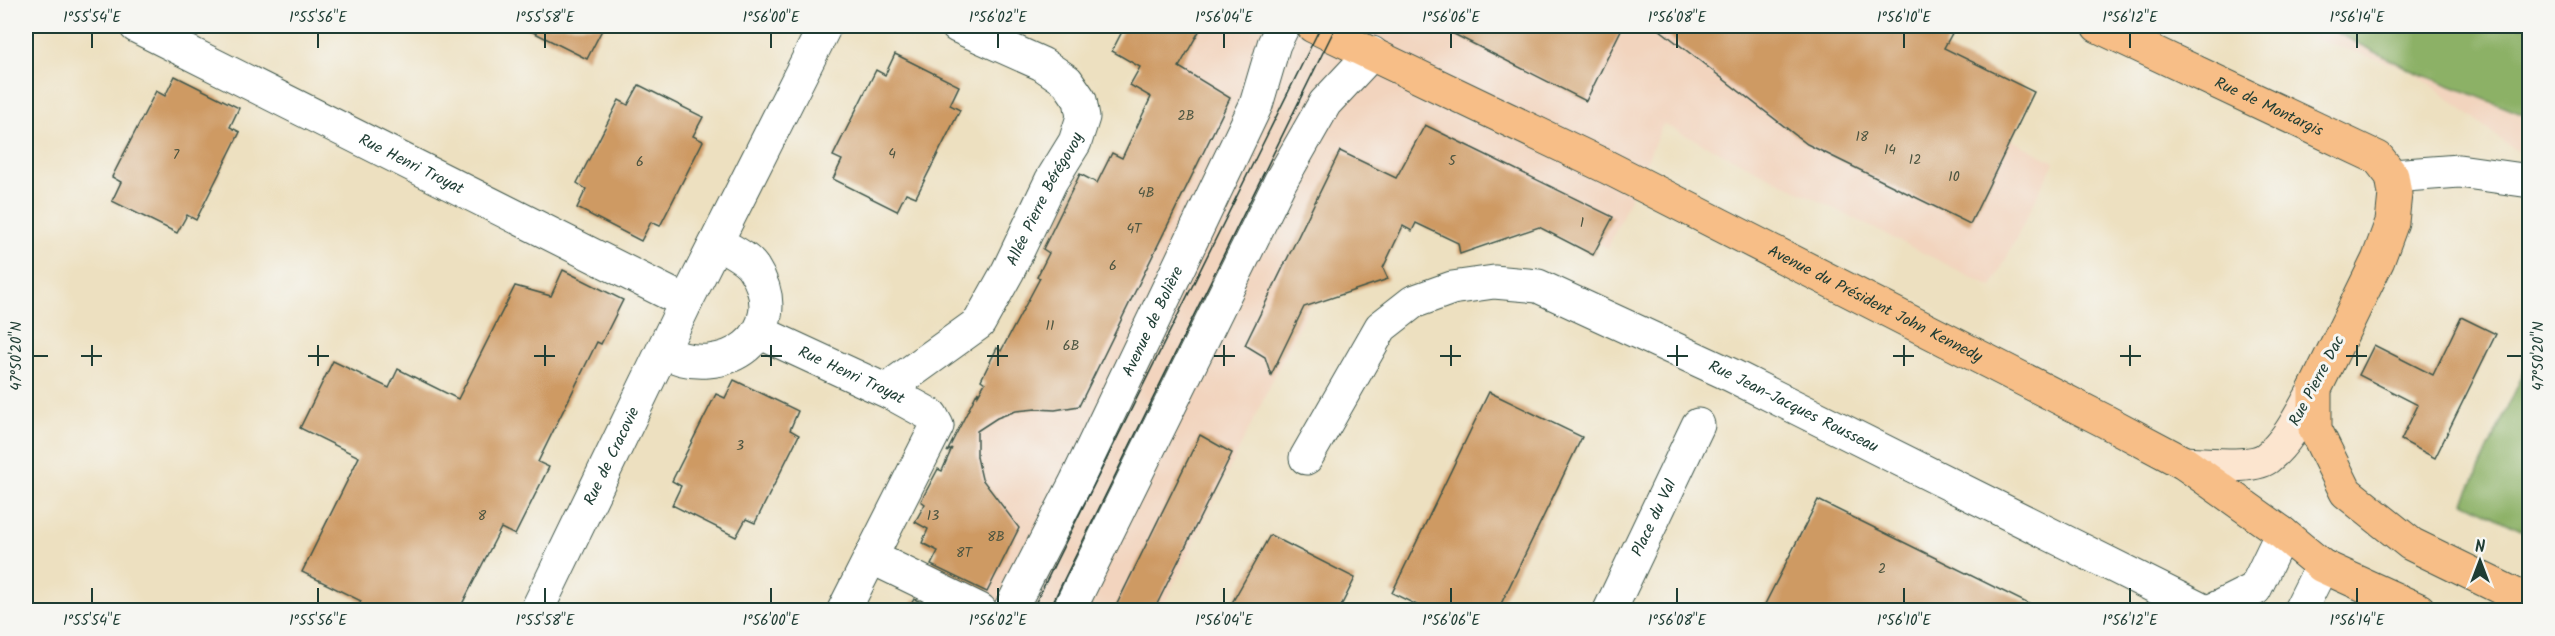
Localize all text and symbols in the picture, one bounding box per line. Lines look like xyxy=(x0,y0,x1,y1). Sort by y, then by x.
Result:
text: 1°55'54"E xyxy=(63,6,122,30)
text: 1°55'56"E xyxy=(289,6,348,30)
text: 1°55'58"E xyxy=(516,6,576,30)
text: 1°56'00"E xyxy=(742,6,801,30)
text: 1°56'02"E xyxy=(969,6,1028,30)
text: 1°56'04"E xyxy=(1195,6,1254,30)
text: 1°56'06"E xyxy=(1422,6,1481,30)
text: 1°56'08"E xyxy=(1648,6,1708,30)
text: 1°56'10"E xyxy=(1877,6,1932,30)
text: 1°56'12"E xyxy=(2102,6,2159,30)
text: 1°56'14"E xyxy=(2329,6,2386,30)
street label: Rue de Montargis xyxy=(2210,70,2328,143)
house number: 2B xyxy=(1177,105,1195,127)
house number: 18 xyxy=(1856,126,1869,148)
street label: Rue Henri Troyat xyxy=(354,127,469,201)
street label: Allée Pierre Bérégovoy xyxy=(1000,129,1090,270)
house number: 14 xyxy=(1884,139,1896,161)
house number: 4 xyxy=(888,143,896,165)
house number: 7 xyxy=(173,144,180,166)
house number: 12 xyxy=(1909,149,1921,171)
house number: 5 xyxy=(1448,150,1457,172)
house number: 6 xyxy=(636,151,644,173)
house number: 10 xyxy=(1948,166,1960,188)
house number: 4B xyxy=(1138,182,1154,204)
house number: 1 xyxy=(1580,212,1584,234)
house number: 4T xyxy=(1126,218,1143,240)
street label: Avenue du Président John Kennedy xyxy=(1763,238,1987,369)
house number: 6 xyxy=(1109,255,1117,277)
street label: Avenue de Bolière xyxy=(1116,262,1190,381)
house number: 11 xyxy=(1046,315,1054,337)
text: 47°50'20"N xyxy=(5,321,29,391)
text: 47°50'20"N xyxy=(2527,321,2551,391)
street label: Rue Pierre Dac xyxy=(2283,331,2351,431)
house number: 6B xyxy=(1063,335,1079,357)
street label: Rue Henri Troyat xyxy=(794,339,910,411)
street label: Rue Jean-Jacques Rousseau xyxy=(1704,354,1883,459)
street label: Rue de Cracovie xyxy=(577,403,646,510)
house number: 3 xyxy=(736,435,744,457)
street label: Place du Val xyxy=(1625,475,1683,561)
house number: 8 xyxy=(478,505,487,527)
house number: 13 xyxy=(927,505,939,527)
house number: 8B xyxy=(987,526,1005,548)
north arrow xyxy=(2450,531,2510,591)
text: N xyxy=(2475,535,2485,560)
house number: 8T xyxy=(956,542,973,564)
house number: 2 xyxy=(1878,558,1886,580)
text: 1°55'54"E xyxy=(63,609,122,633)
text: 1°55'56"E xyxy=(289,609,348,633)
text: 1°55'58"E xyxy=(516,609,576,633)
text: 1°56'00"E xyxy=(742,609,801,633)
text: 1°56'02"E xyxy=(969,609,1028,633)
text: 1°56'04"E xyxy=(1195,609,1254,633)
text: 1°56'06"E xyxy=(1422,609,1481,633)
text: 1°56'08"E xyxy=(1648,609,1708,633)
text: 1°56'10"E xyxy=(1877,609,1932,633)
text: 1°56'12"E xyxy=(2102,609,2159,633)
text: 1°56'14"E xyxy=(2329,609,2386,633)

